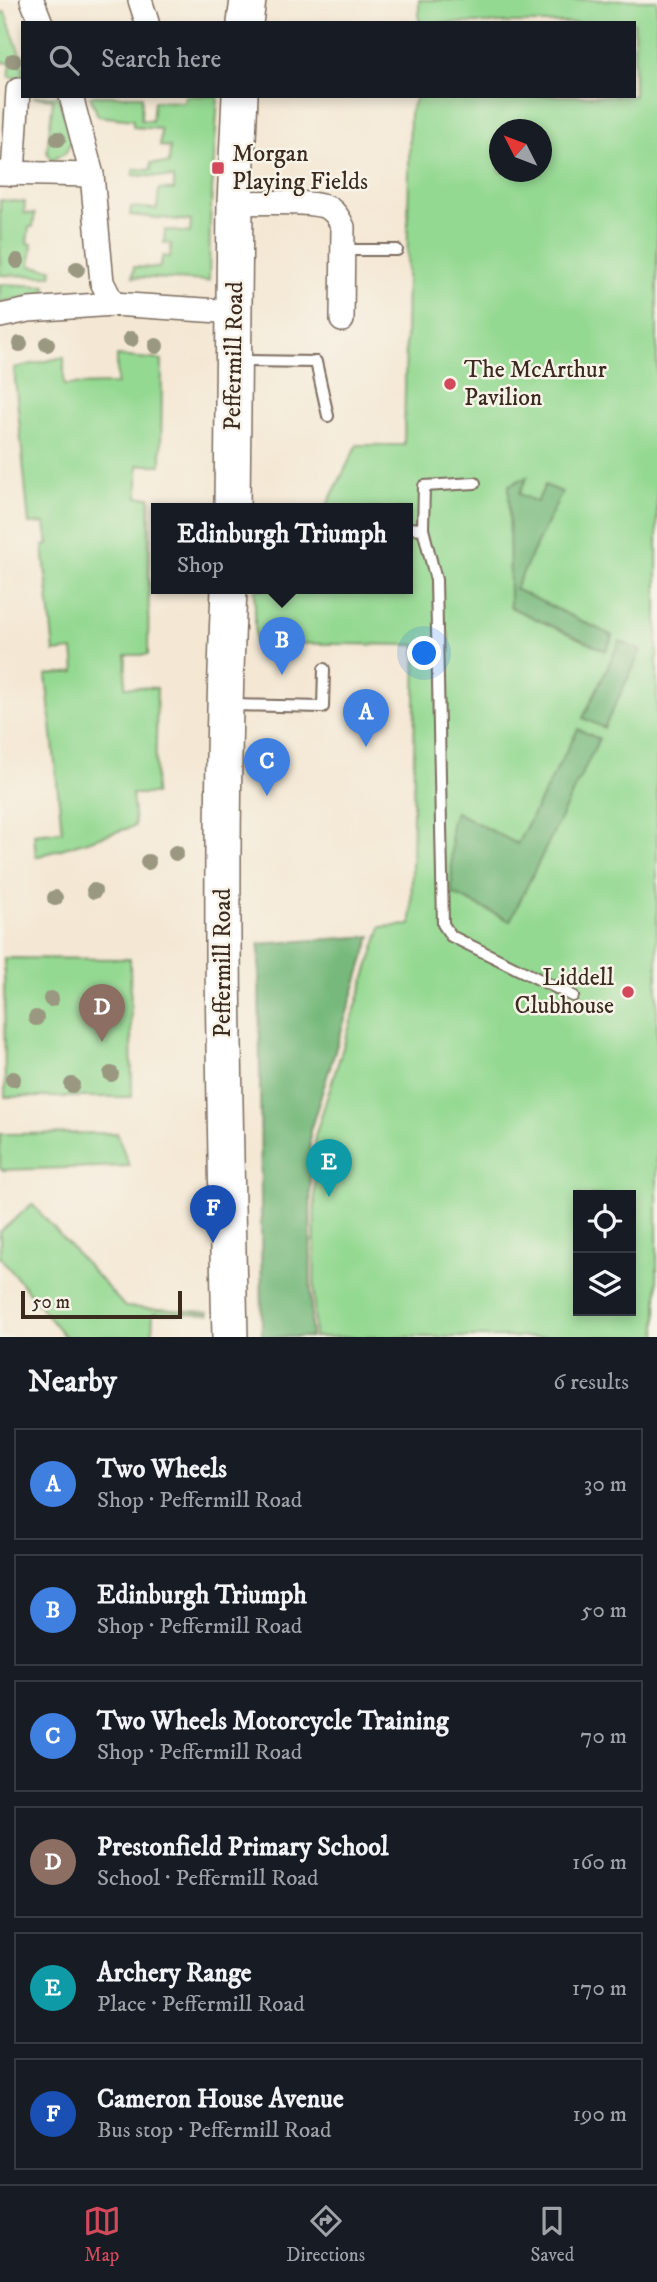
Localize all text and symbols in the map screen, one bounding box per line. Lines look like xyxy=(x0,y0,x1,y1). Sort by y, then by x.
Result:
search box xyxy=(21,21,636,98)
icon: search xyxy=(45,41,83,79)
text: Search here xyxy=(101,43,221,76)
north arrow xyxy=(489,119,552,182)
place label: Morgan Playing Fields xyxy=(232,139,368,197)
marker: Morgan Playing Fields xyxy=(210,160,226,176)
street label: Peffermill Road xyxy=(218,281,250,431)
place label: The McArthur Pavilion xyxy=(464,355,607,413)
marker: The McArthur Pavilion xyxy=(442,376,458,392)
popup xyxy=(151,503,413,594)
text: Edinburgh Triumph xyxy=(177,518,387,551)
text: Shop xyxy=(177,551,224,580)
pin: B xyxy=(259,617,305,675)
your location xyxy=(407,636,441,670)
pin: A xyxy=(343,689,389,747)
pin: C xyxy=(244,738,290,796)
street label: Peffermill Road xyxy=(208,888,238,1038)
place label: Liddell Clubhouse xyxy=(514,963,615,1021)
pin: D xyxy=(79,984,125,1042)
marker: Liddell Clubhouse xyxy=(620,984,636,1000)
pin: E xyxy=(306,1139,352,1197)
pin: F xyxy=(190,1185,236,1243)
map controls xyxy=(573,1190,636,1316)
button: locate xyxy=(573,1190,636,1253)
button: layers xyxy=(573,1253,636,1316)
scale bar xyxy=(21,1288,182,1320)
text: 50 m xyxy=(32,1291,70,1314)
text: Nearby xyxy=(28,1364,117,1401)
text: 6 results xyxy=(553,1368,629,1397)
text: Two Wheels xyxy=(97,1453,227,1486)
text: A xyxy=(46,1470,60,1499)
text: 30 m xyxy=(584,1470,627,1499)
text: Shop · Peffermill Road xyxy=(97,1486,302,1515)
text: Edinburgh Triumph xyxy=(97,1579,307,1612)
text: B xyxy=(46,1596,60,1625)
text: 50 m xyxy=(581,1596,627,1625)
text: Shop · Peffermill Road xyxy=(97,1612,302,1641)
text: Two Wheels Motorcycle Training xyxy=(97,1705,449,1738)
text: C xyxy=(45,1722,61,1751)
text: 70 m xyxy=(580,1722,627,1751)
text: Shop · Peffermill Road xyxy=(97,1738,302,1767)
text: Prestonfield Primary School xyxy=(97,1831,389,1864)
text: D xyxy=(44,1848,62,1877)
text: 160 m xyxy=(572,1848,627,1877)
text: School · Peffermill Road xyxy=(97,1864,319,1893)
text: Archery Range xyxy=(97,1957,252,1990)
text: E xyxy=(45,1974,61,2003)
text: 170 m xyxy=(572,1974,627,2003)
text: Place · Peffermill Road xyxy=(97,1990,305,2019)
text: Cameron House Avenue xyxy=(97,2083,344,2116)
text: F xyxy=(46,2100,60,2129)
text: 190 m xyxy=(573,2100,627,2129)
text: Bus stop · Peffermill Road xyxy=(97,2116,332,2145)
tab: Map xyxy=(83,2202,121,2267)
tab: Directions xyxy=(286,2202,365,2267)
tab: Saved xyxy=(531,2202,574,2267)

